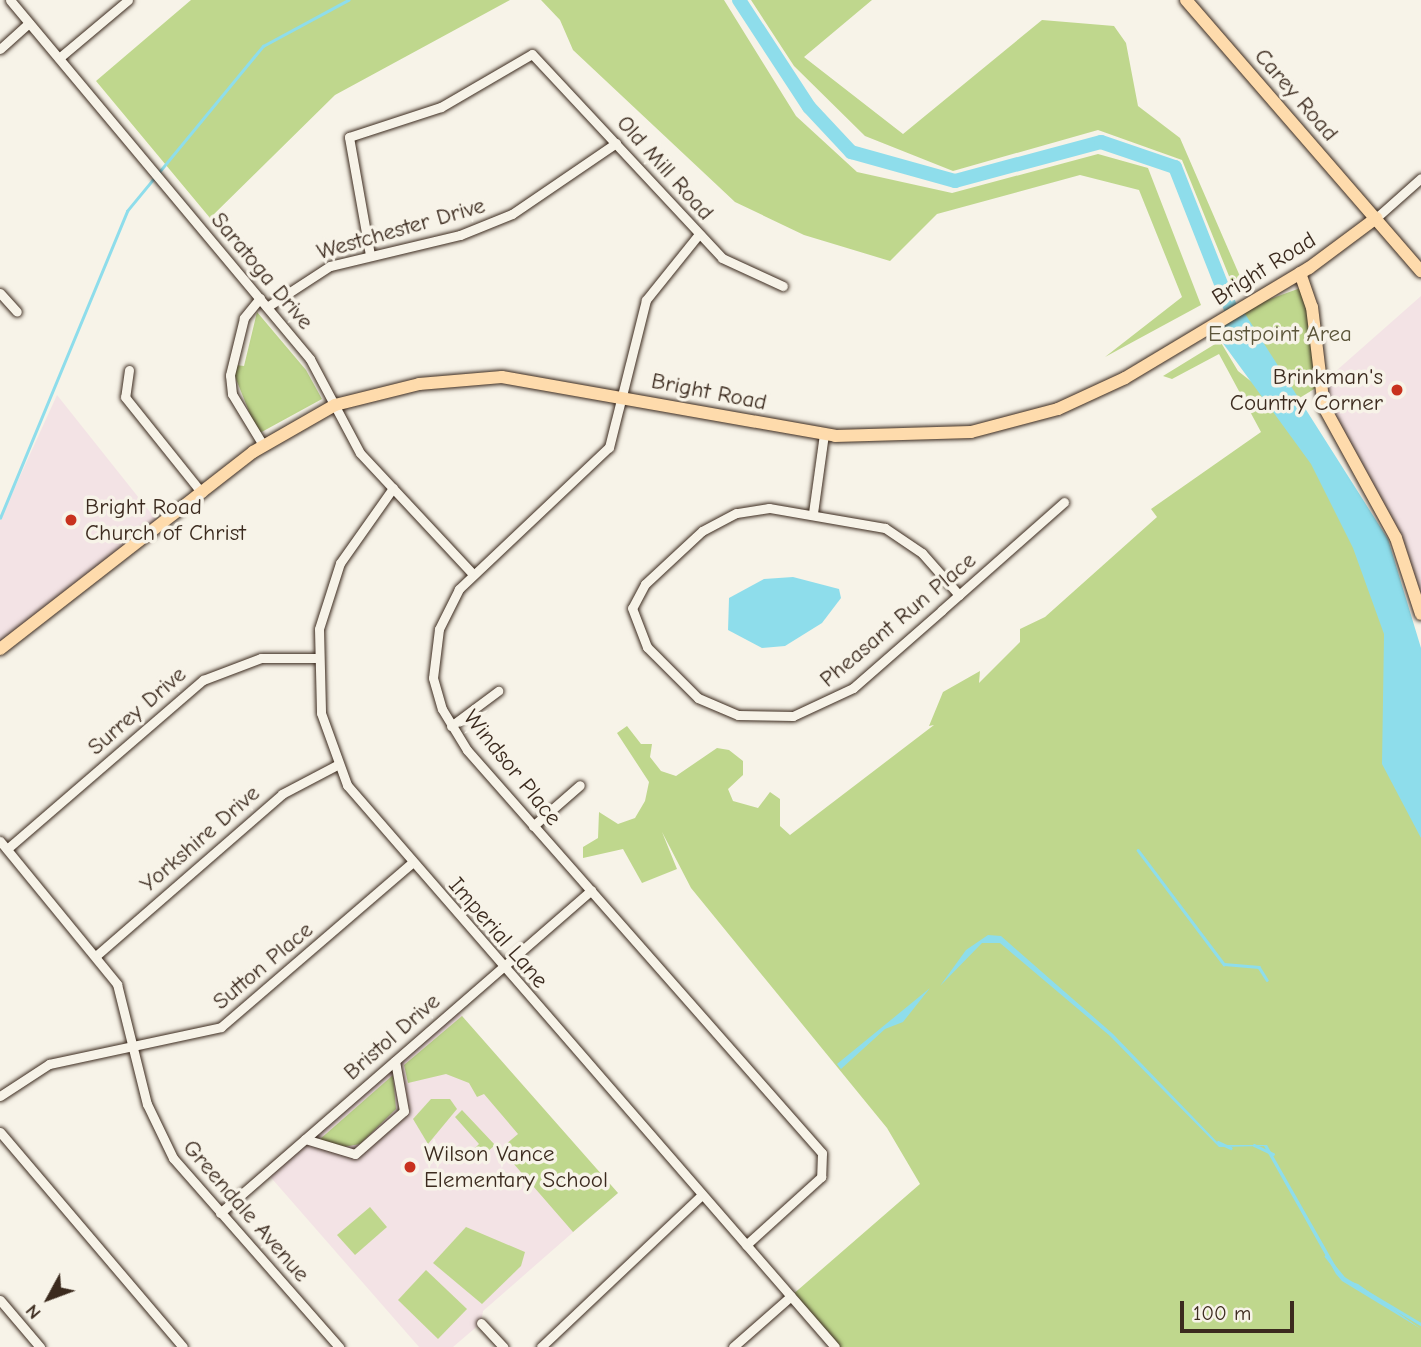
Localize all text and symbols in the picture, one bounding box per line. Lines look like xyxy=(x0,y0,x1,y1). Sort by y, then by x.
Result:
street label: Carey Road xyxy=(1248,43,1344,147)
street label: Old Mill Road xyxy=(611,110,719,226)
street label: Westchester Drive xyxy=(314,192,488,266)
street label: Saratoga Drive xyxy=(205,207,319,335)
street label: Bright Road xyxy=(1207,226,1321,312)
park label: Eastpoint Area xyxy=(1208,320,1352,348)
place label: Brinkman's Country Corner xyxy=(1230,363,1383,417)
street label: Bright Road xyxy=(649,367,769,417)
marker: Brinkman's Country Corner xyxy=(1389,382,1405,398)
place label: Bright Road Church of Christ xyxy=(85,493,246,547)
marker: Bright Road Church of Christ xyxy=(63,512,79,528)
street label: Pheasant Run Place xyxy=(814,547,982,693)
street label: Surrey Drive xyxy=(82,661,192,761)
street label: Windsor Place xyxy=(457,705,567,831)
street label: Yorkshire Drive xyxy=(135,780,265,898)
street label: Imperial Lane xyxy=(442,872,554,994)
street label: Sutton Place xyxy=(207,916,319,1016)
street label: Bristol Drive xyxy=(338,988,446,1086)
street label: Greendale Avenue xyxy=(177,1134,315,1288)
place label: Wilson Vance Elementary School xyxy=(424,1140,608,1194)
marker: Wilson Vance Elementary School xyxy=(402,1159,418,1175)
north arrow xyxy=(14,1263,84,1333)
scale bar xyxy=(1183,1288,1297,1332)
text: N xyxy=(21,1300,46,1324)
text: 100 m xyxy=(1193,1301,1251,1325)

